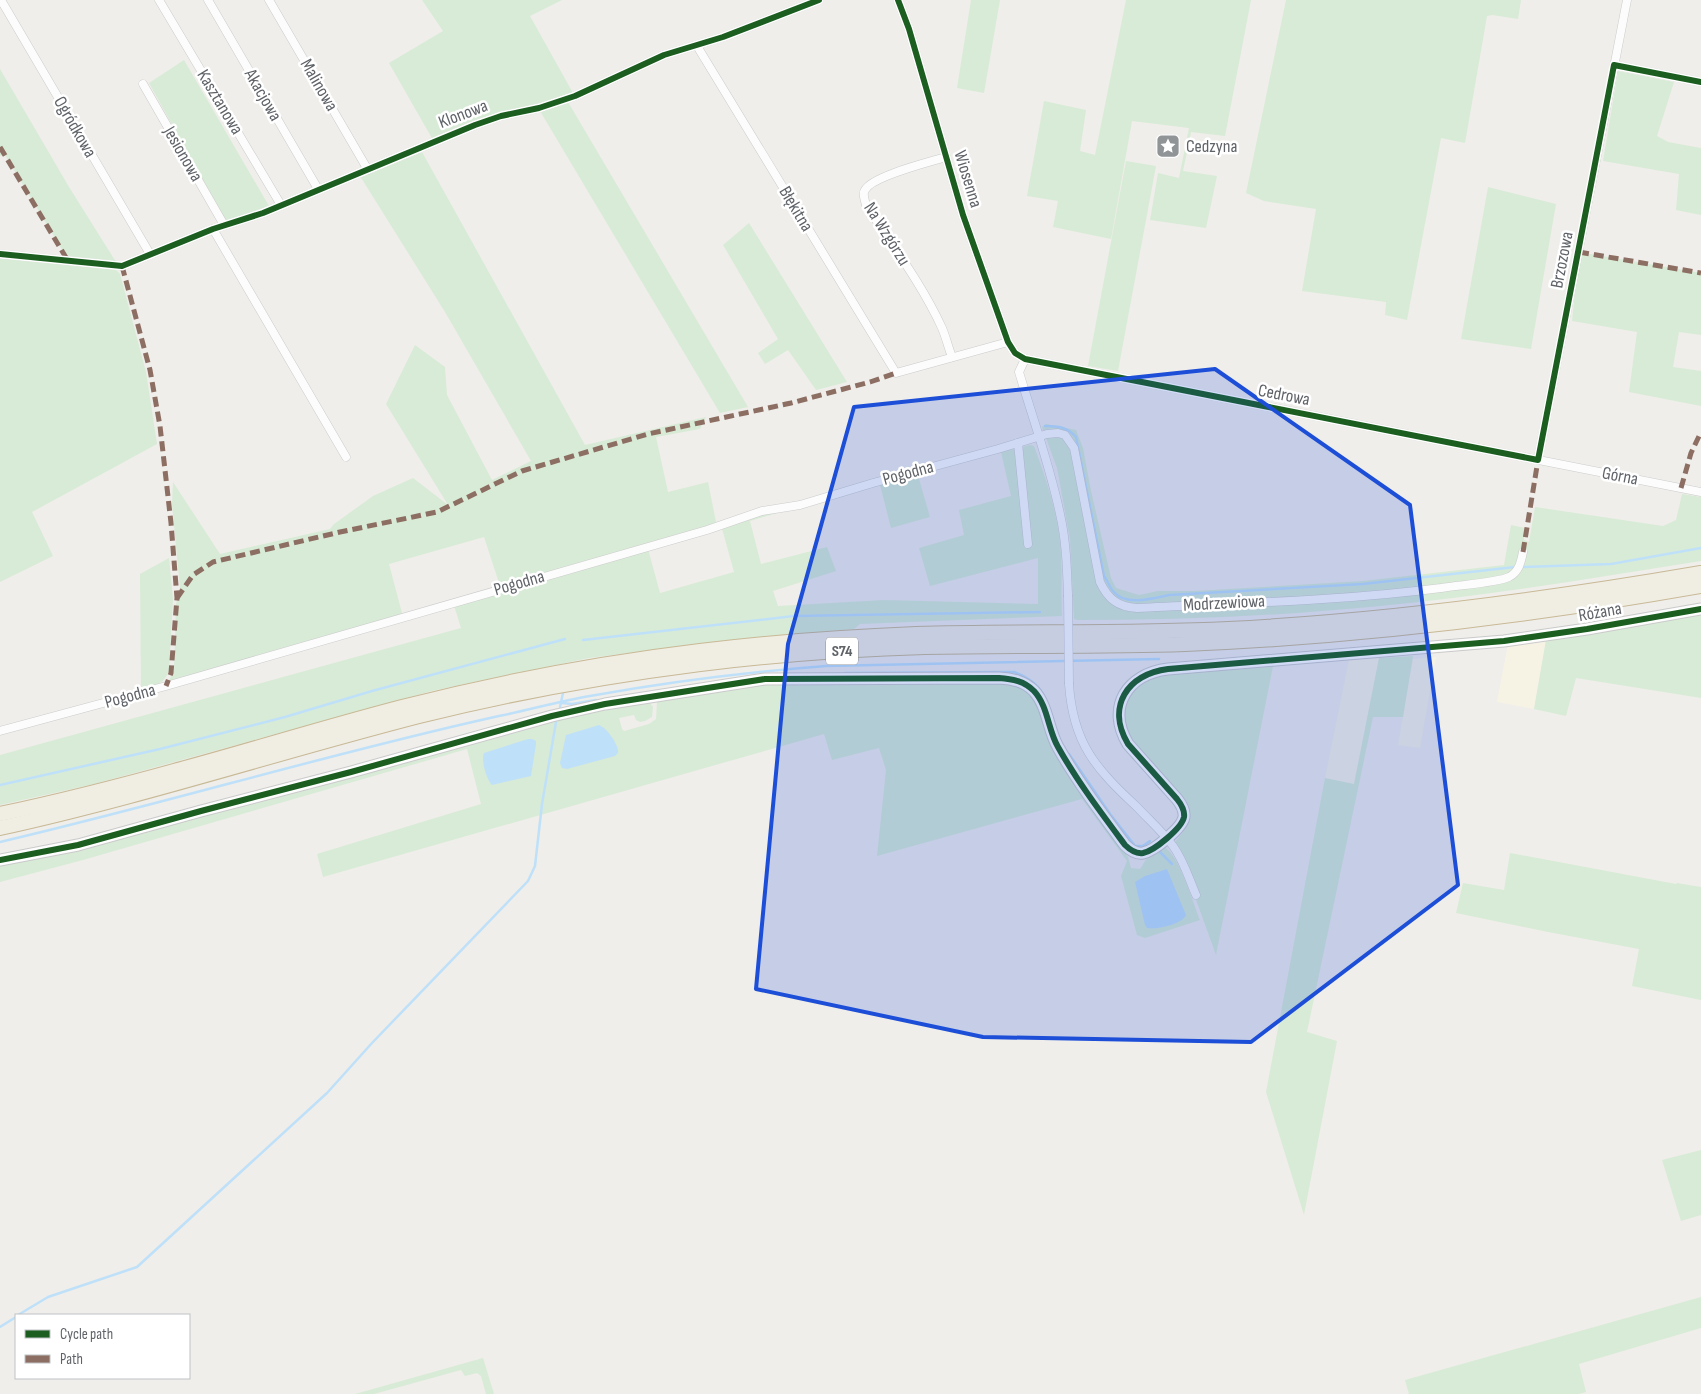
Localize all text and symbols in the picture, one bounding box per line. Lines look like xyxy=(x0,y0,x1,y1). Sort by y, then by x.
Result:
street label: Malinowa xyxy=(296,55,342,115)
street label: Akacjowa xyxy=(239,64,286,125)
street label: Kasztanowa xyxy=(192,66,248,138)
street label: Ogródkowa xyxy=(49,93,101,161)
street label: Klonowa xyxy=(435,95,491,133)
street label: Jesionowa xyxy=(158,122,207,185)
place icon: Cedzyna xyxy=(1155,133,1181,159)
place label: Cedzyna xyxy=(1186,136,1238,157)
street label: Wiosenna xyxy=(949,148,987,210)
street label: Błękitna xyxy=(774,183,818,235)
street label: Na Wzgórzu xyxy=(859,198,915,270)
street label: Brzozowa xyxy=(1546,230,1578,290)
street label: Cedrowa xyxy=(1256,380,1312,410)
street label: Pogodna xyxy=(880,456,936,490)
street label: Górna xyxy=(1600,462,1640,490)
street label: Pogodna xyxy=(491,566,547,600)
street label: Modrzewiowa xyxy=(1183,590,1265,616)
street label: Różana xyxy=(1577,598,1623,626)
road number: S74 xyxy=(826,637,858,664)
street label: Pogodna xyxy=(102,679,158,713)
legend xyxy=(15,1314,190,1379)
text: Cycle path xyxy=(60,1325,113,1344)
text: Path xyxy=(60,1350,83,1369)

